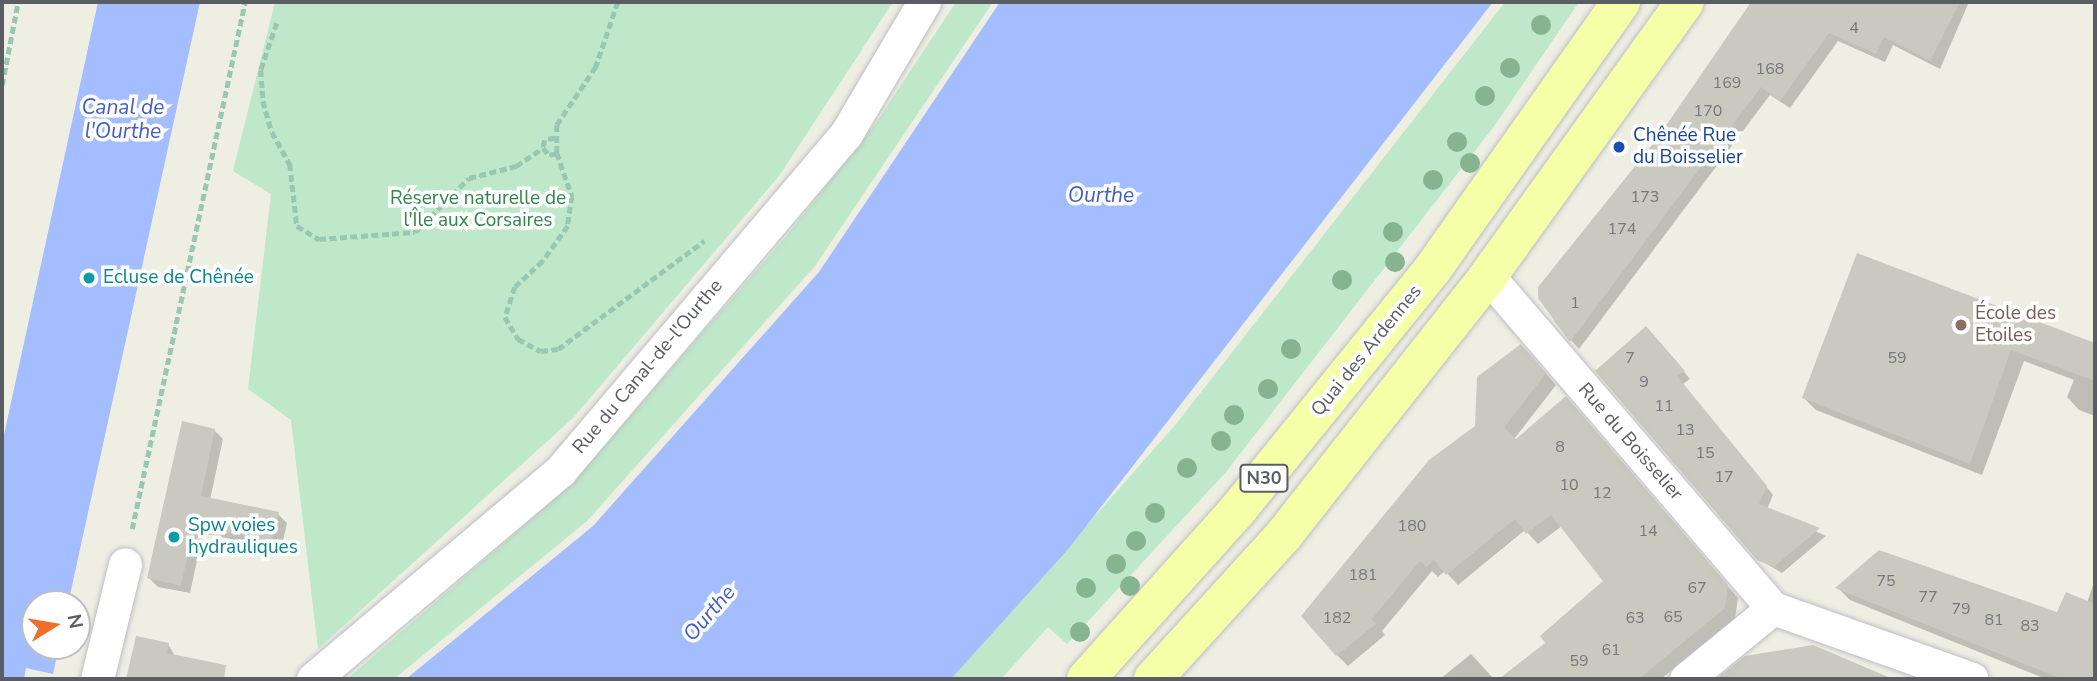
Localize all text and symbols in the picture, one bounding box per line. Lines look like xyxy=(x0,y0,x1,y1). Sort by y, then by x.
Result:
house number: 4 xyxy=(1849,18,1859,38)
house number: 168 xyxy=(1756,59,1784,79)
house number: 169 xyxy=(1713,73,1741,93)
water label: Canal de l'Ourthe xyxy=(81,94,165,144)
house number: 170 xyxy=(1694,101,1722,121)
place label: Chênée Rue du Boisselier xyxy=(1633,125,1743,169)
marker: Chênée Rue du Boisselier xyxy=(1611,139,1627,155)
water label: Ourthe xyxy=(1068,182,1134,208)
house number: 173 xyxy=(1631,187,1659,207)
park label: Réserve naturelle de l'Île aux Corsaires xyxy=(390,188,566,232)
house number: 174 xyxy=(1608,219,1636,239)
place label: Ecluse de Chênée xyxy=(103,267,254,289)
marker: Ecluse de Chênée xyxy=(81,270,97,286)
street label: Rue du Canal-de-l'Ourthe xyxy=(568,275,728,459)
street label: Quai des Ardennes xyxy=(1307,281,1427,421)
house number: 1 xyxy=(1570,293,1580,313)
place label: École des Etoiles xyxy=(1975,303,2056,347)
marker: École des Etoiles xyxy=(1953,317,1969,333)
house number: 7 xyxy=(1625,348,1635,368)
house number: 59 xyxy=(1887,348,1907,368)
house number: 9 xyxy=(1639,372,1649,392)
street label: Rue du Boisselier xyxy=(1573,379,1687,505)
house number: 11 xyxy=(1654,396,1674,416)
house number: 13 xyxy=(1675,420,1695,440)
house number: 8 xyxy=(1555,437,1565,457)
house number: 15 xyxy=(1695,443,1715,463)
road number: N30 xyxy=(1238,464,1290,492)
house number: 17 xyxy=(1714,467,1734,487)
house number: 10 xyxy=(1559,475,1579,495)
house number: 12 xyxy=(1592,483,1612,503)
place label: Spw voies hydrauliques xyxy=(188,515,298,559)
house number: 180 xyxy=(1398,516,1426,536)
house number: 14 xyxy=(1638,521,1658,541)
marker: Spw voies hydrauliques xyxy=(166,529,182,545)
house number: 181 xyxy=(1349,565,1377,585)
house number: 75 xyxy=(1876,571,1896,591)
house number: 67 xyxy=(1687,578,1707,598)
water label: Ourthe xyxy=(678,580,740,646)
house number: 77 xyxy=(1918,587,1938,607)
north arrow xyxy=(21,590,91,660)
house number: 79 xyxy=(1951,599,1971,619)
house number: 65 xyxy=(1663,607,1683,627)
house number: 182 xyxy=(1323,608,1351,628)
house number: 63 xyxy=(1625,608,1645,628)
house number: 81 xyxy=(1984,610,2004,630)
text: N xyxy=(61,612,89,631)
house number: 83 xyxy=(2020,616,2040,636)
house number: 61 xyxy=(1601,640,1621,660)
house number: 59 xyxy=(1569,651,1589,671)

